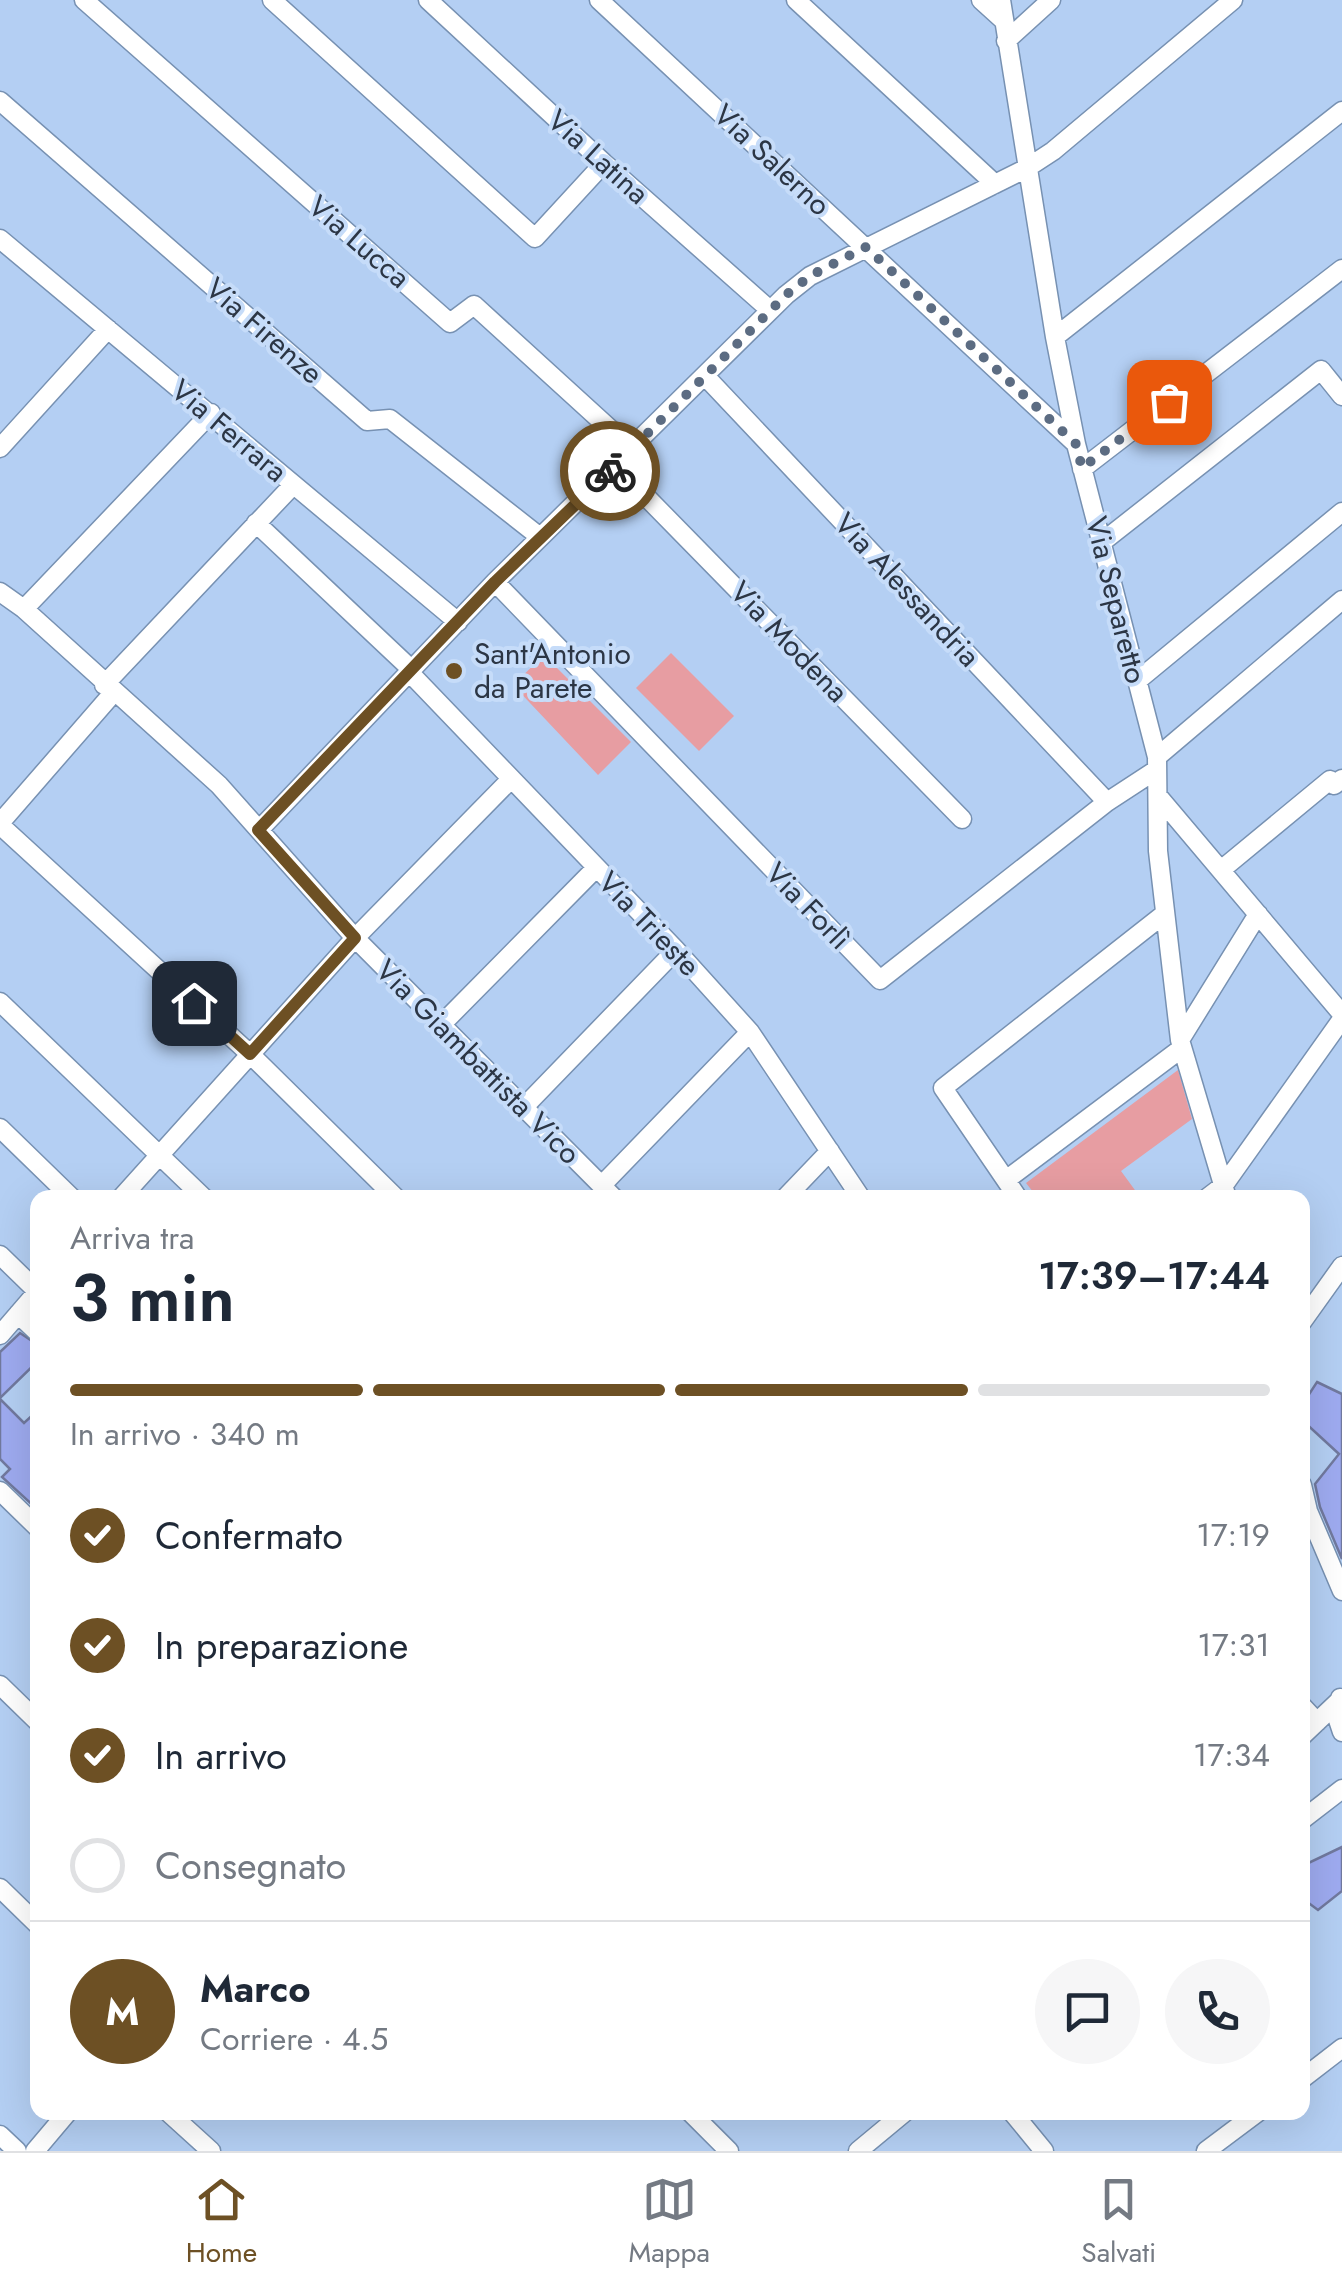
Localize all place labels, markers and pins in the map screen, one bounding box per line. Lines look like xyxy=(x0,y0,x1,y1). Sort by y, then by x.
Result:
pin xyxy=(1127,360,1212,445)
place label: Sant'Antonio da Parete xyxy=(474,632,631,709)
marker: Sant'Antonio da Parete xyxy=(443,660,465,682)
pin xyxy=(152,961,237,1046)

